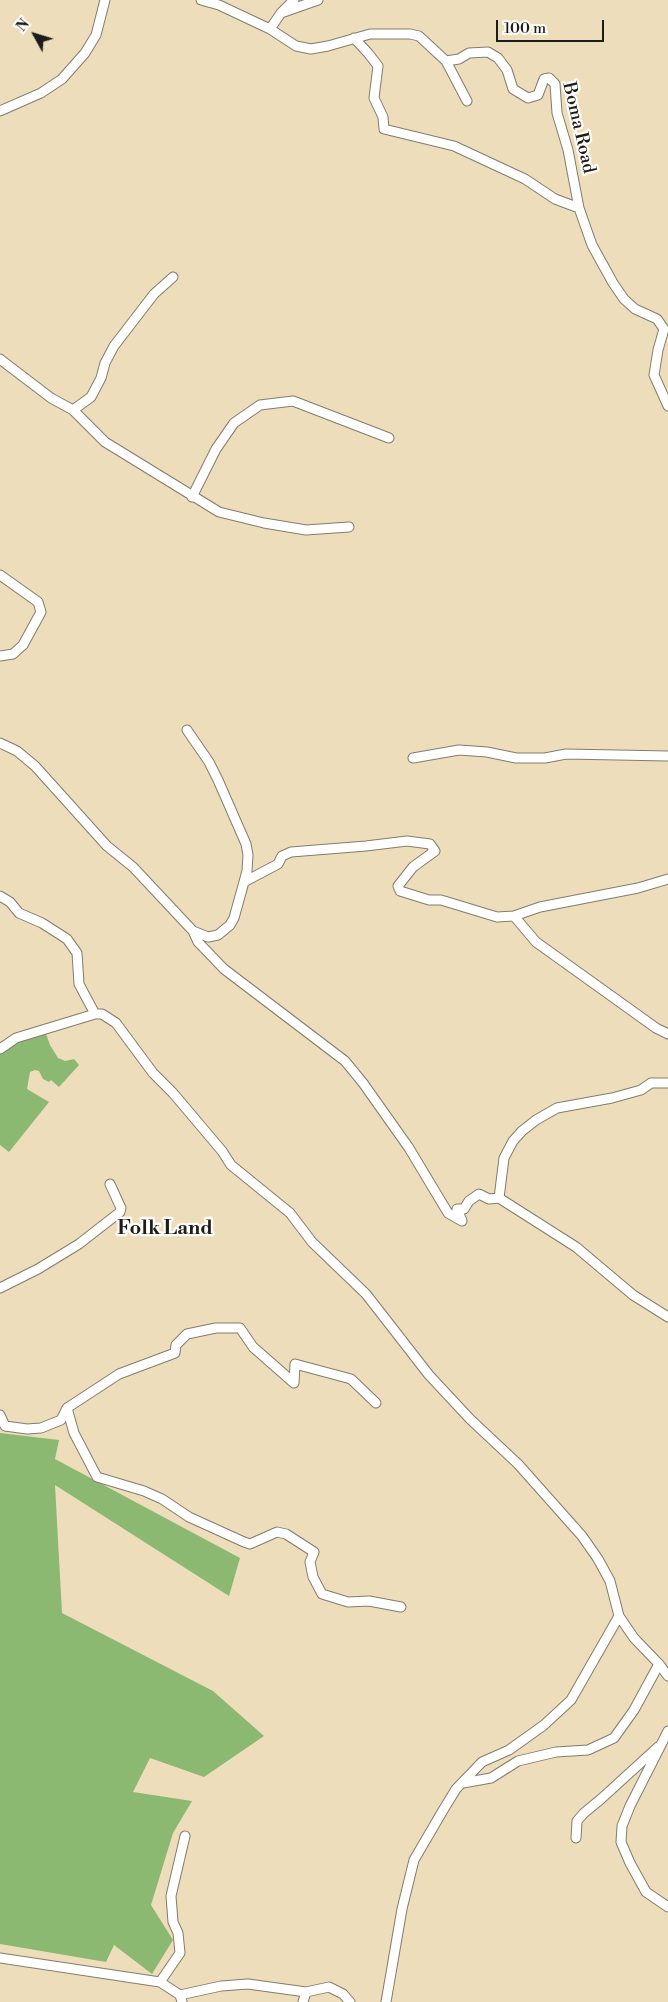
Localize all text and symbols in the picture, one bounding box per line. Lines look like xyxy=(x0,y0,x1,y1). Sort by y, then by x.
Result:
north arrow xyxy=(10,10,60,60)
scale bar xyxy=(498,10,606,42)
text: N xyxy=(13,16,34,36)
text: 100 m xyxy=(504,19,546,38)
street label: Boma Road xyxy=(557,80,599,176)
district label: Folk Land xyxy=(117,1217,213,1241)

